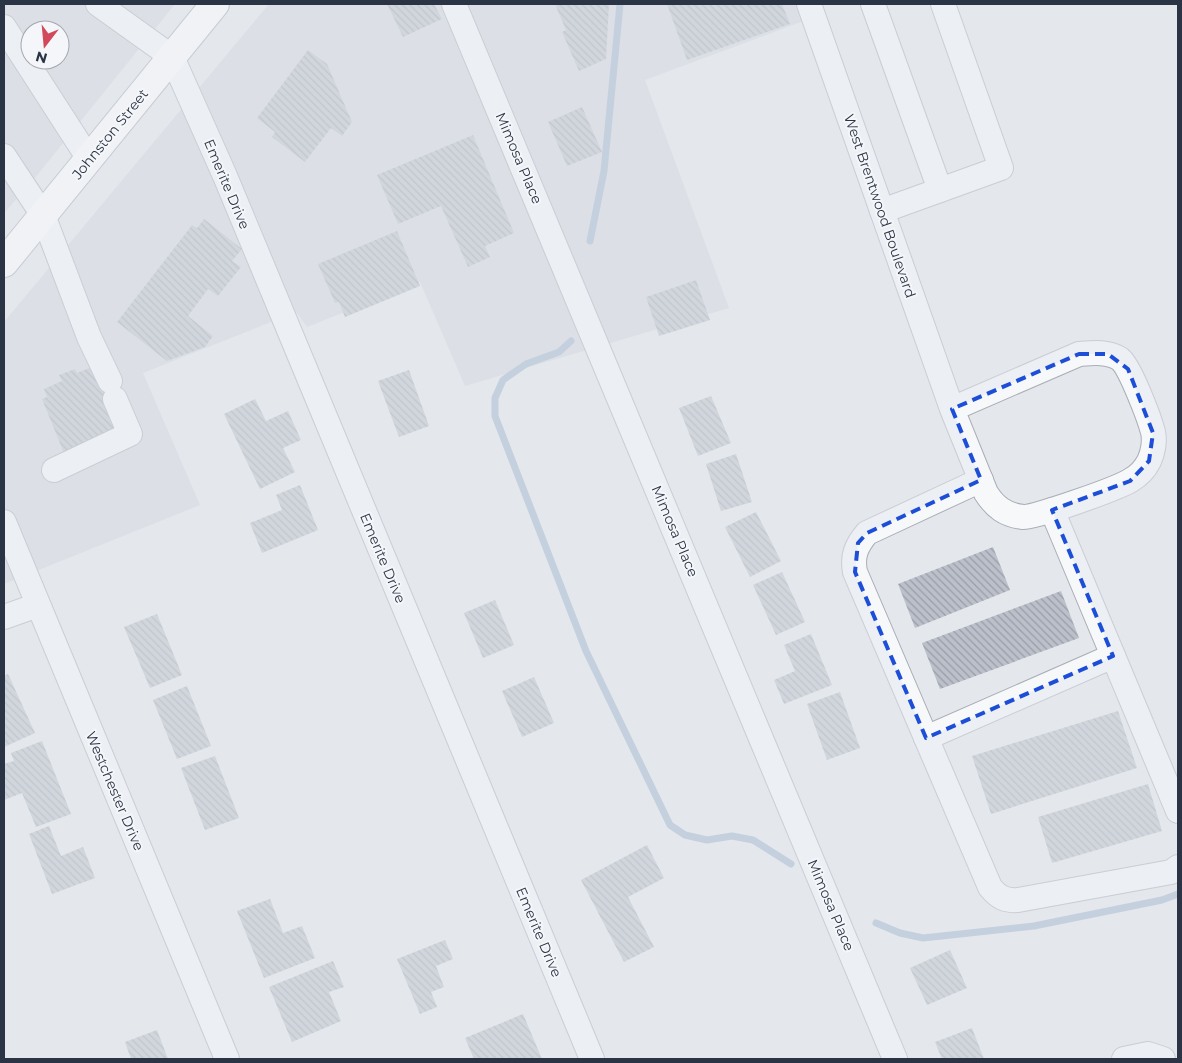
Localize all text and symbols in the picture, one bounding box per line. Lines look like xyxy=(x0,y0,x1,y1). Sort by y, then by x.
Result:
north arrow xyxy=(20,20,70,70)
text: N xyxy=(33,47,49,68)
street label: Johnston Street xyxy=(67,85,152,184)
street label: Mimosa Place xyxy=(492,109,546,207)
street label: West Brentwood Boulevard xyxy=(840,112,920,300)
street label: Emerite Drive xyxy=(200,136,254,232)
street label: Mimosa Place xyxy=(648,482,702,580)
street label: Emerite Drive xyxy=(356,510,410,606)
street label: Westchester Drive xyxy=(82,729,148,853)
street label: Mimosa Place xyxy=(804,856,858,954)
street label: Emerite Drive xyxy=(512,884,566,980)

